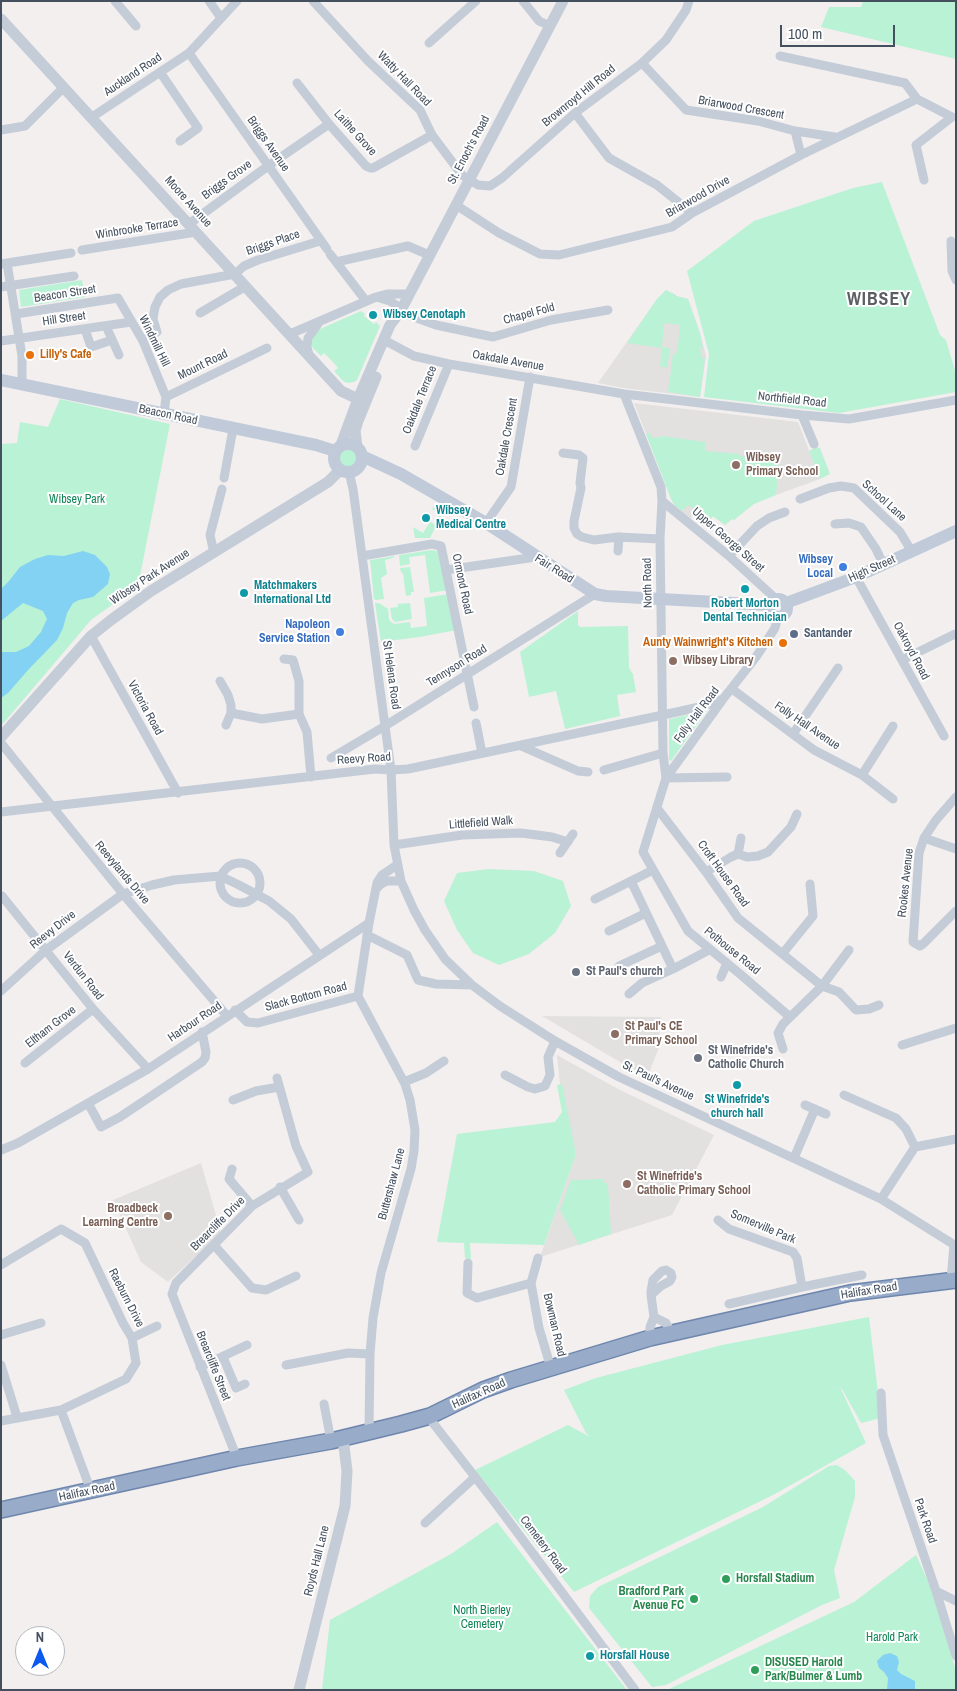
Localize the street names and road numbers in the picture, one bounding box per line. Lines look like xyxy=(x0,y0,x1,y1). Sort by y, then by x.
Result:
street label: Watty Hall Road xyxy=(374,49,434,109)
street label: Auckland Road xyxy=(101,50,165,100)
street label: Brownroyd Hill Road xyxy=(539,62,619,130)
street label: Briarwood Crescent xyxy=(697,93,785,123)
street label: Laithe Grove xyxy=(331,107,379,159)
street label: St. Enoch's Road xyxy=(445,113,493,187)
street label: Briggs Avenue xyxy=(244,114,292,174)
street label: Briggs Grove xyxy=(199,157,255,203)
street label: Moore Avenue xyxy=(161,173,215,231)
street label: Briarwood Drive xyxy=(664,173,732,221)
street label: Winbrooke Terrace xyxy=(95,215,179,243)
street label: Briggs Place xyxy=(244,227,302,259)
street label: Beacon Street xyxy=(33,282,97,306)
street label: Chapel Fold xyxy=(502,300,556,328)
street label: Hill Street xyxy=(42,309,86,329)
street label: Windmill Hill xyxy=(135,313,173,369)
street label: Mount Road xyxy=(176,347,230,383)
street label: Oakdale Avenue xyxy=(471,348,545,374)
street label: Oakdale Terrace xyxy=(400,364,440,436)
street label: Northfield Road xyxy=(757,389,827,411)
street label: Oakdale Crescent xyxy=(493,397,521,477)
street label: Beacon Road xyxy=(137,402,199,428)
street label: School Lane xyxy=(859,477,909,525)
street label: Upper George Street xyxy=(689,505,767,575)
street label: Wibsey Park Avenue xyxy=(108,546,192,608)
street label: Fair Road xyxy=(532,551,576,587)
street label: Ormond Road xyxy=(449,552,475,616)
street label: High Street xyxy=(846,552,898,586)
street label: North Road xyxy=(640,558,656,608)
street label: Oakroyd Road xyxy=(890,620,932,682)
street label: St Helena Road xyxy=(379,640,403,710)
street label: Tennyson Road xyxy=(424,642,490,690)
street label: Victoria Road xyxy=(124,678,166,738)
street label: Folly Hall Road xyxy=(671,684,723,746)
street label: Folly Hall Avenue xyxy=(772,699,842,753)
street label: Reevy Road xyxy=(336,750,392,768)
street label: Littlefield Walk xyxy=(448,814,514,832)
street label: Croft House Road xyxy=(694,838,752,910)
street label: Reevylands Drive xyxy=(92,839,152,907)
street label: Rookes Avenue xyxy=(895,848,917,918)
street label: Reevy Drive xyxy=(27,908,79,952)
street label: Pothouse Road xyxy=(701,924,763,978)
street label: Verdun Road xyxy=(60,949,106,1003)
street label: Slack Bottom Road xyxy=(263,979,349,1015)
street label: Harbour Road xyxy=(165,999,225,1045)
street label: Eltham Grove xyxy=(23,1003,79,1051)
street label: St. Paul's Avenue xyxy=(620,1058,696,1104)
street label: Buttershaw Lane xyxy=(375,1146,409,1222)
street label: Brearcliffe Drive xyxy=(188,1194,248,1254)
street label: Somerville Park xyxy=(728,1207,798,1247)
street label: Raeburn Drive xyxy=(105,1266,147,1330)
street label: Halifax Road xyxy=(840,1279,898,1303)
street label: Bowman Road xyxy=(540,1292,568,1358)
street label: Brearcliffe Street xyxy=(193,1329,233,1403)
street label: Halifax Road xyxy=(450,1376,508,1412)
street label: Halifax Road xyxy=(58,1479,116,1505)
street label: Park Road xyxy=(911,1497,939,1545)
street label: Cemetery Road xyxy=(517,1513,569,1577)
street label: Royds Hall Lane xyxy=(301,1524,333,1598)

